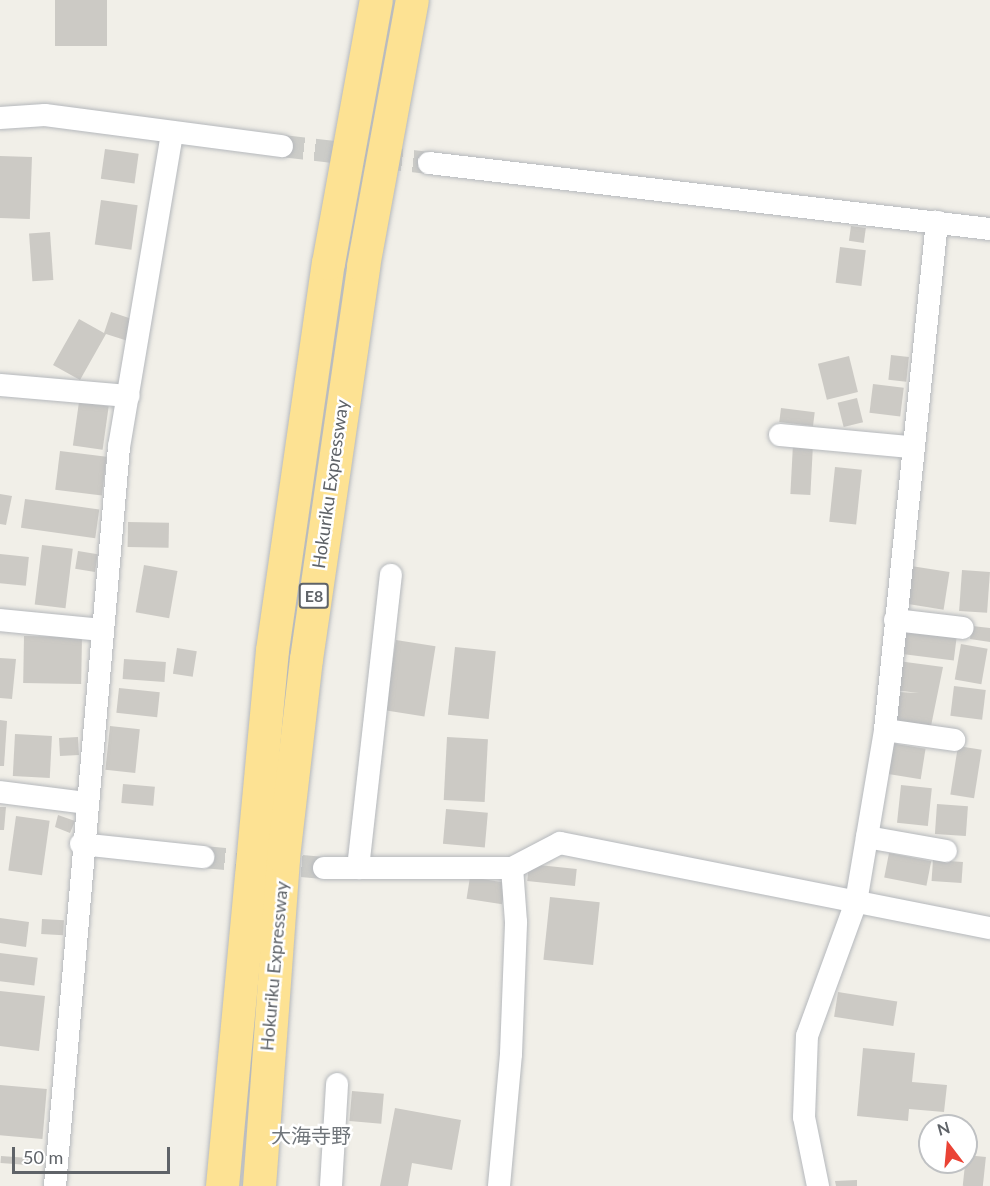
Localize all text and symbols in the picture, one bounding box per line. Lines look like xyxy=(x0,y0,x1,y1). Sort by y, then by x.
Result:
street label: Hokuriku Expressway xyxy=(307,398,353,570)
road number: E8 xyxy=(298,583,330,609)
street label: Hokuriku Expressway xyxy=(256,880,292,1052)
north arrow xyxy=(918,1114,978,1174)
text: N xyxy=(935,1117,952,1139)
district label: 大海寺野 xyxy=(271,1123,351,1147)
scale bar xyxy=(15,1135,172,1173)
text: 50 m xyxy=(23,1146,63,1168)

